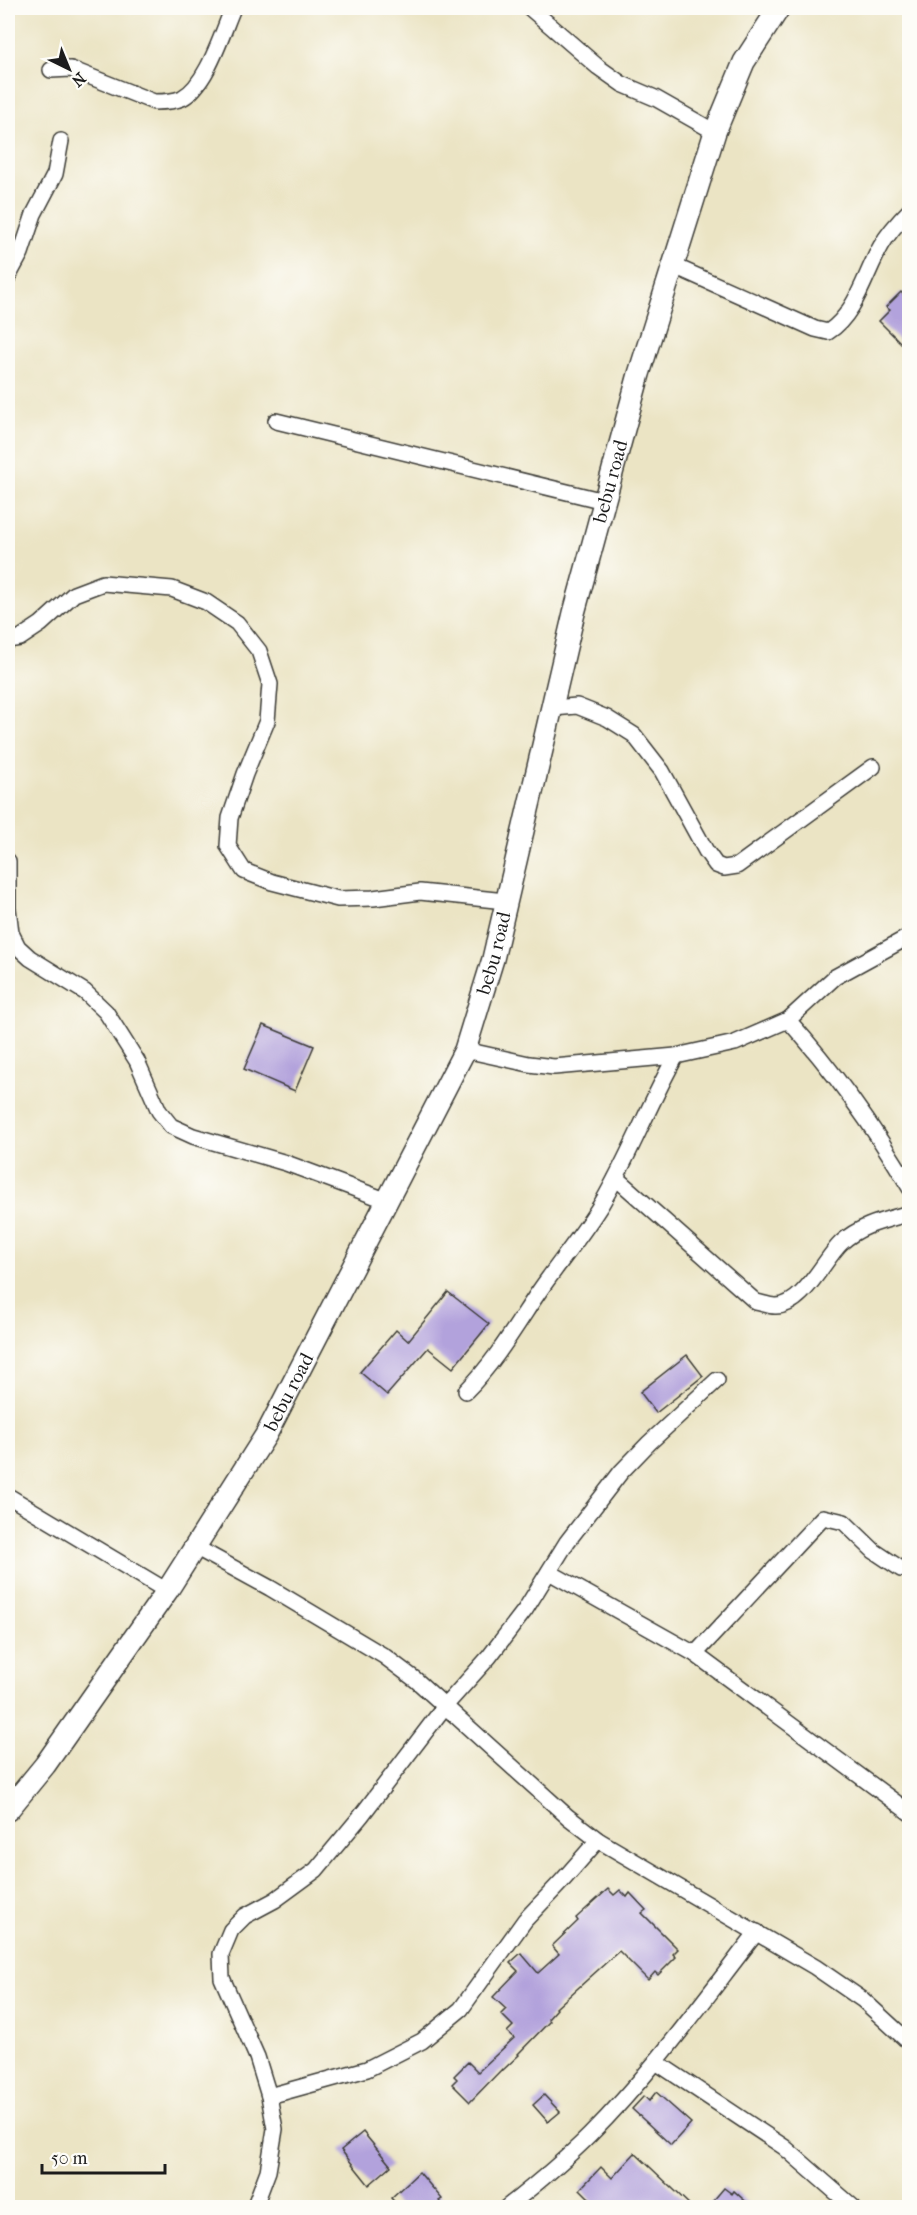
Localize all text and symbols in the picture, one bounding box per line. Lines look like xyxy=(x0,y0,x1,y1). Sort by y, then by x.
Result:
north arrow xyxy=(39,39,99,99)
text: N xyxy=(67,69,90,91)
street label: bebu road xyxy=(588,436,633,526)
street label: bebu road xyxy=(471,908,516,999)
street label: bebu road xyxy=(259,1348,319,1436)
scale bar xyxy=(42,2137,165,2175)
text: 50 m xyxy=(51,2148,88,2169)

